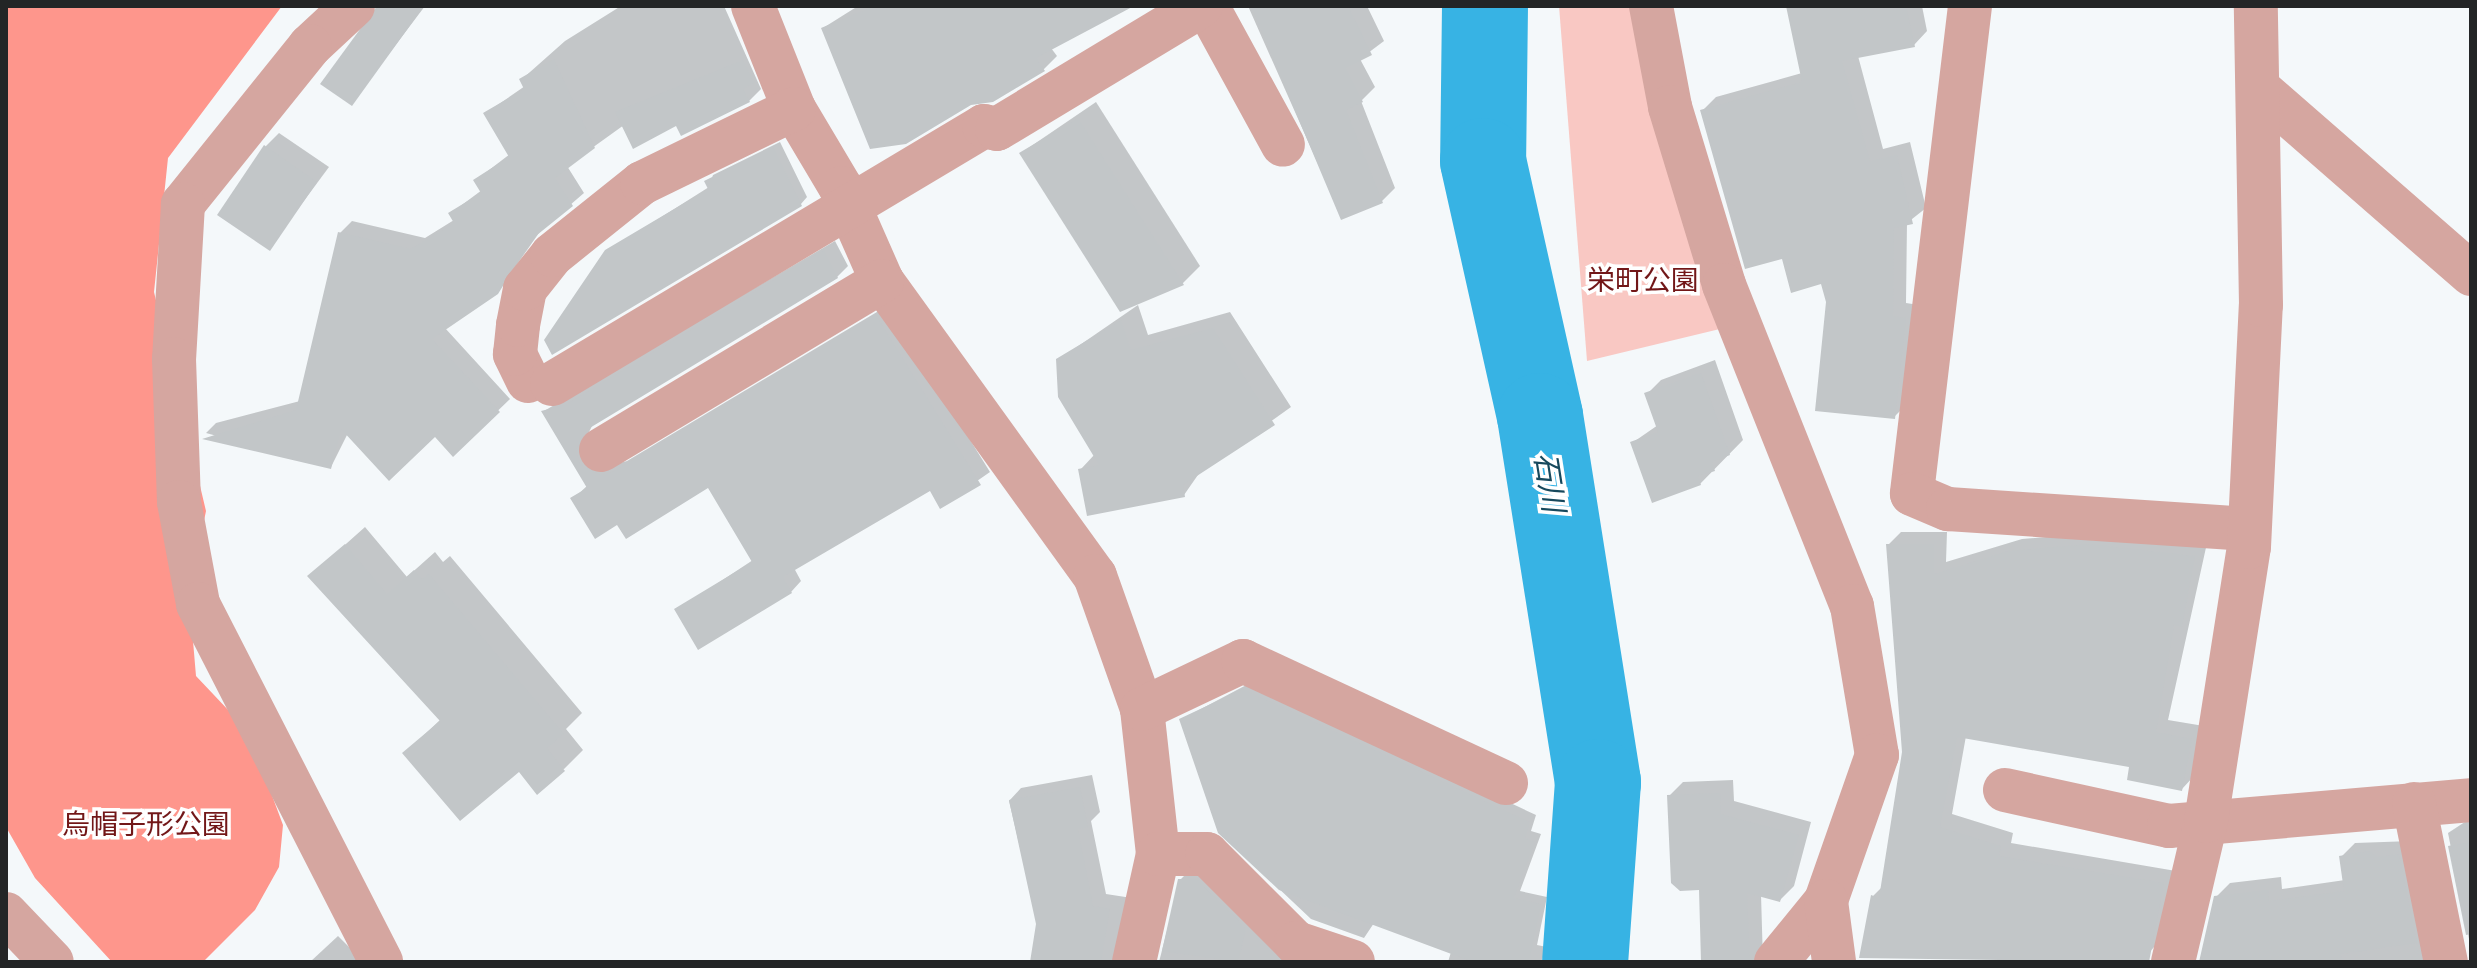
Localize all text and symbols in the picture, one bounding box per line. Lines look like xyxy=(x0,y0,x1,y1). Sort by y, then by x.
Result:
park label: 栄町公園 xyxy=(1587,262,1699,296)
water label: 石川 xyxy=(1529,450,1573,514)
park label: 烏帽子形公園 xyxy=(62,806,230,840)

